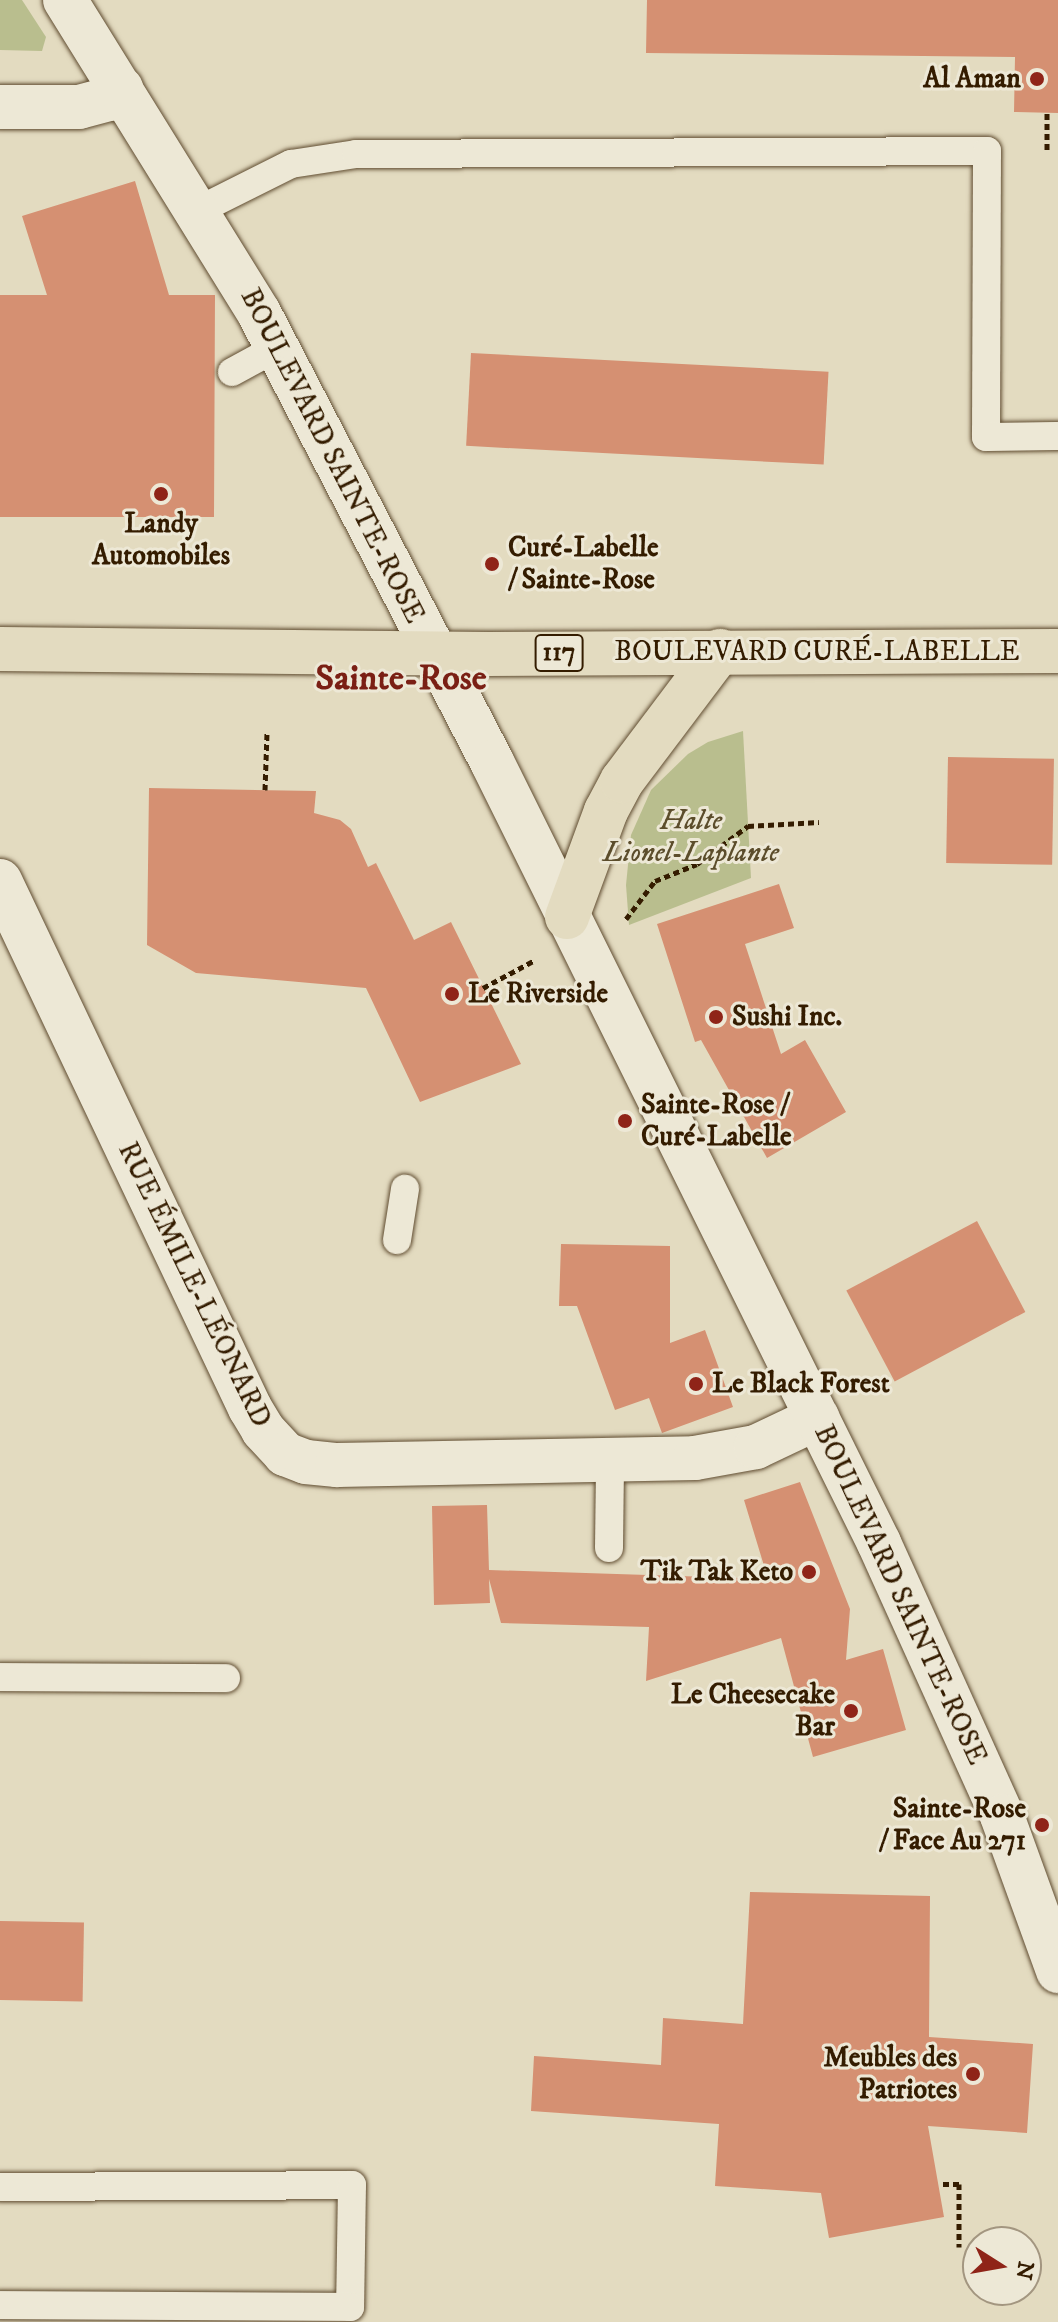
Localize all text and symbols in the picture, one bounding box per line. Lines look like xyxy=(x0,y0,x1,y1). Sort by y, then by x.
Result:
place label: Al Aman xyxy=(923,62,1021,96)
marker: Al Aman xyxy=(1028,70,1046,88)
street label: BOULEVARD SAINTE-ROSE xyxy=(233,283,431,629)
marker: Landy Automobiles xyxy=(152,485,170,503)
place label: Landy Automobiles xyxy=(92,507,230,573)
place label: Curé-Labelle / Sainte-Rose xyxy=(508,531,659,597)
marker: Curé-Labelle / Sainte-Rose xyxy=(483,555,501,573)
road number: 117 xyxy=(533,631,585,675)
street label: BOULEVARD CURÉ-LABELLE xyxy=(614,635,1020,669)
district label: Sainte-Rose xyxy=(315,657,487,701)
park label: Halte Lionel-Laplante xyxy=(603,804,779,870)
place label: Le Riverside xyxy=(468,977,608,1011)
marker: Le Riverside xyxy=(443,985,461,1003)
place label: Sushi Inc. xyxy=(732,1000,842,1034)
marker: Sushi Inc. xyxy=(707,1008,725,1026)
place label: Sainte-Rose / Curé-Labelle xyxy=(641,1088,792,1154)
marker: Sainte-Rose / Curé-Labelle xyxy=(616,1112,634,1130)
street label: RUE ÉMILE-LÉONARD xyxy=(110,1137,278,1433)
place label: Le Black Forest xyxy=(712,1367,890,1401)
marker: Le Black Forest xyxy=(687,1375,705,1393)
street label: BOULEVARD SAINTE-ROSE xyxy=(806,1420,994,1770)
place label: Tik Tak Keto xyxy=(641,1555,793,1589)
marker: Tik Tak Keto xyxy=(800,1563,818,1581)
place label: Le Cheesecake Bar xyxy=(671,1678,835,1744)
marker: Le Cheesecake Bar xyxy=(842,1702,860,1720)
place label: Sainte-Rose / Face Au 271 xyxy=(879,1792,1026,1858)
marker: Sainte-Rose / Face Au 271 xyxy=(1033,1816,1051,1834)
place label: Meubles des Patriotes xyxy=(824,2041,957,2107)
marker: Meubles des Patriotes xyxy=(964,2065,982,2083)
north arrow xyxy=(962,2226,1042,2306)
text: N xyxy=(1009,2259,1039,2282)

